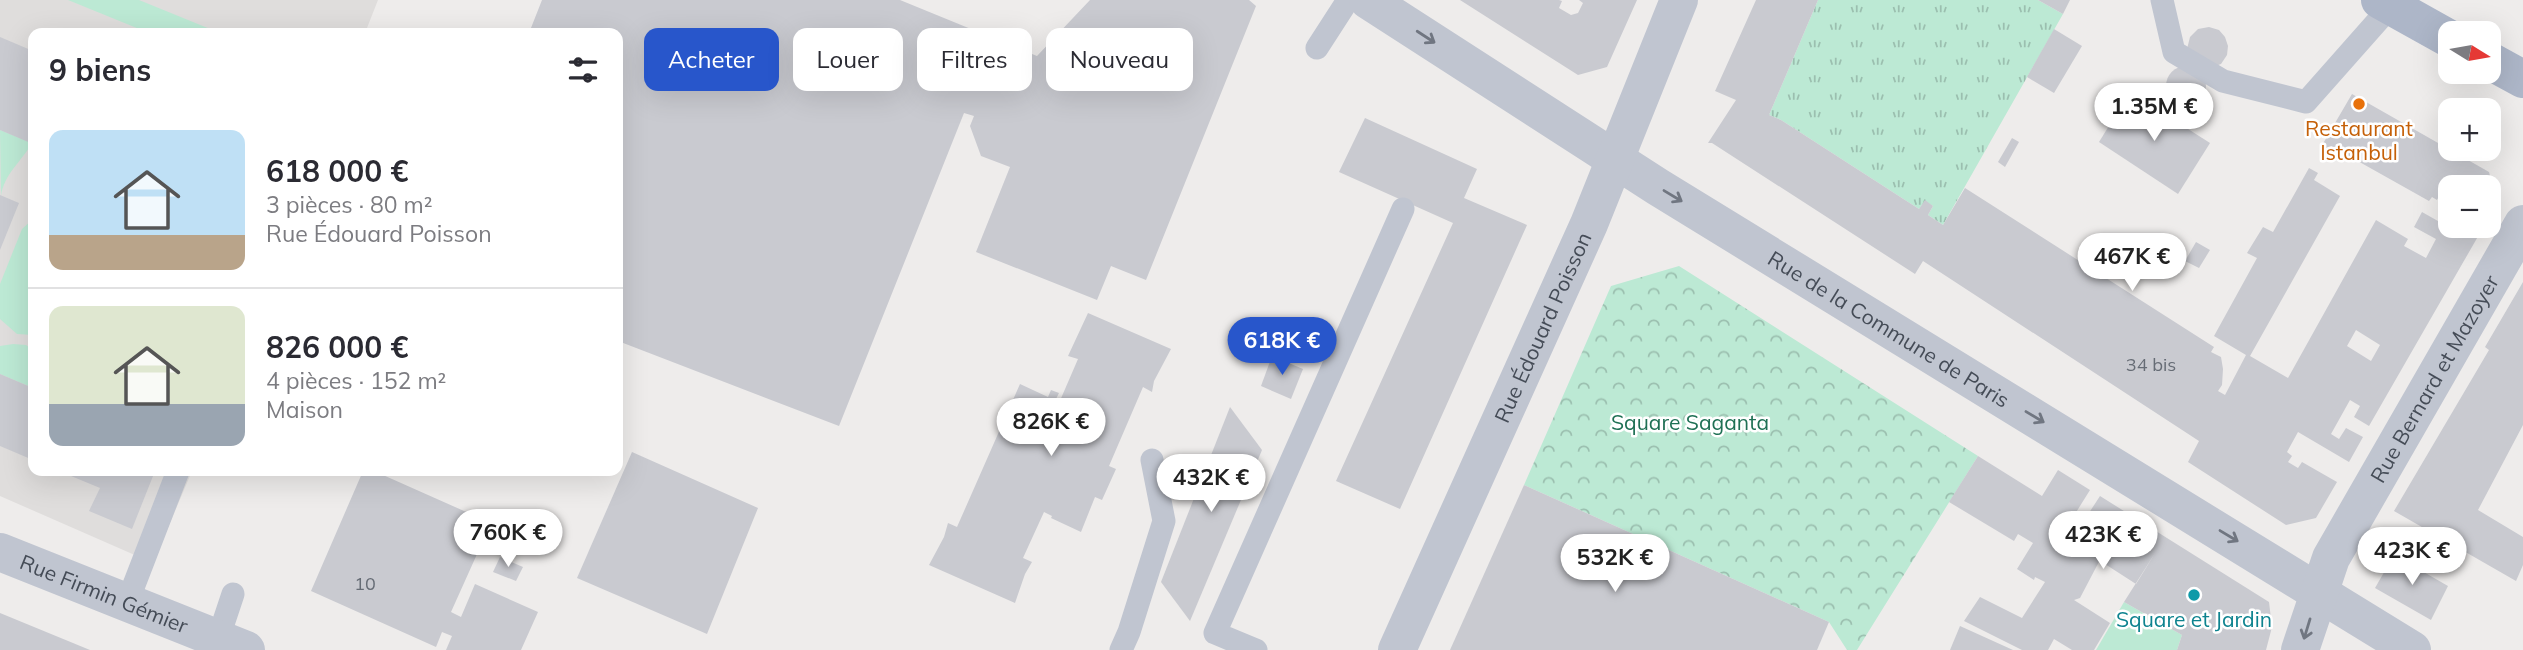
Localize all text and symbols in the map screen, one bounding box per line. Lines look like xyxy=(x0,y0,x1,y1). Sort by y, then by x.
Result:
north arrow xyxy=(2438,21,2501,84)
map controls xyxy=(2438,21,2501,238)
chip: Acheter xyxy=(644,28,779,91)
chip: Louer xyxy=(793,28,903,91)
chip: Filtres xyxy=(917,28,1032,91)
chip: Nouveau xyxy=(1046,28,1193,91)
one-way arrow xyxy=(1415,30,1435,44)
text: 9 biens xyxy=(49,51,151,89)
icon: filters xyxy=(564,51,602,89)
pin: 1.35M € xyxy=(2089,83,2219,143)
text: 1.35M € xyxy=(2110,91,2198,120)
marker: Restaurant Istanbul xyxy=(2351,96,2367,112)
button: + xyxy=(2438,98,2501,161)
place label: Restaurant Istanbul xyxy=(2305,115,2413,165)
text: 618 000 € xyxy=(266,152,408,190)
icon: home xyxy=(105,158,189,242)
button: − xyxy=(2438,175,2501,238)
one-way arrow xyxy=(1663,189,1683,203)
text: 3 pièces · 80 m² xyxy=(266,190,433,219)
text: Rue Édouard Poisson xyxy=(266,219,492,248)
street label: Rue Édouard Poisson xyxy=(1488,228,1597,427)
pin: 467K € xyxy=(2075,233,2189,293)
text: 467K € xyxy=(2094,241,2170,270)
street label: Rue de la Commune de Paris xyxy=(1763,245,2014,413)
street label: Rue Bernard et Mazoyer xyxy=(2364,270,2504,487)
pin: 618K € xyxy=(1225,318,1339,377)
text: 618K € xyxy=(1244,325,1320,354)
text: 826 000 € xyxy=(266,328,408,366)
icon: home xyxy=(105,334,189,418)
house number: 34 bis xyxy=(2126,353,2176,376)
text: 4 pièces · 152 m² xyxy=(266,366,446,395)
text: Maison xyxy=(266,395,343,424)
pin: 826K € xyxy=(994,398,1108,458)
text: 826K € xyxy=(1013,406,1089,435)
park label: Square Saganta xyxy=(1611,409,1769,435)
one-way arrow xyxy=(2024,410,2044,424)
pin: 432K € xyxy=(1154,454,1268,514)
text: 432K € xyxy=(1173,462,1249,491)
pin: 760K € xyxy=(451,510,565,569)
pin: 423K € xyxy=(2046,512,2160,571)
text: 760K € xyxy=(470,517,546,546)
text: 423K € xyxy=(2065,519,2141,548)
pin: 423K € xyxy=(2355,528,2469,587)
one-way arrow xyxy=(2218,529,2238,543)
pin: 532K € xyxy=(1558,534,1672,594)
text: 423K € xyxy=(2374,535,2450,564)
text: 532K € xyxy=(1577,542,1653,571)
street label: Rue Firmin Gémier xyxy=(16,548,192,639)
house number: 10 xyxy=(354,572,376,595)
marker: Square et Jardin xyxy=(2186,587,2202,603)
place label: Square et Jardin xyxy=(2116,606,2272,632)
one-way arrow xyxy=(2299,618,2312,640)

